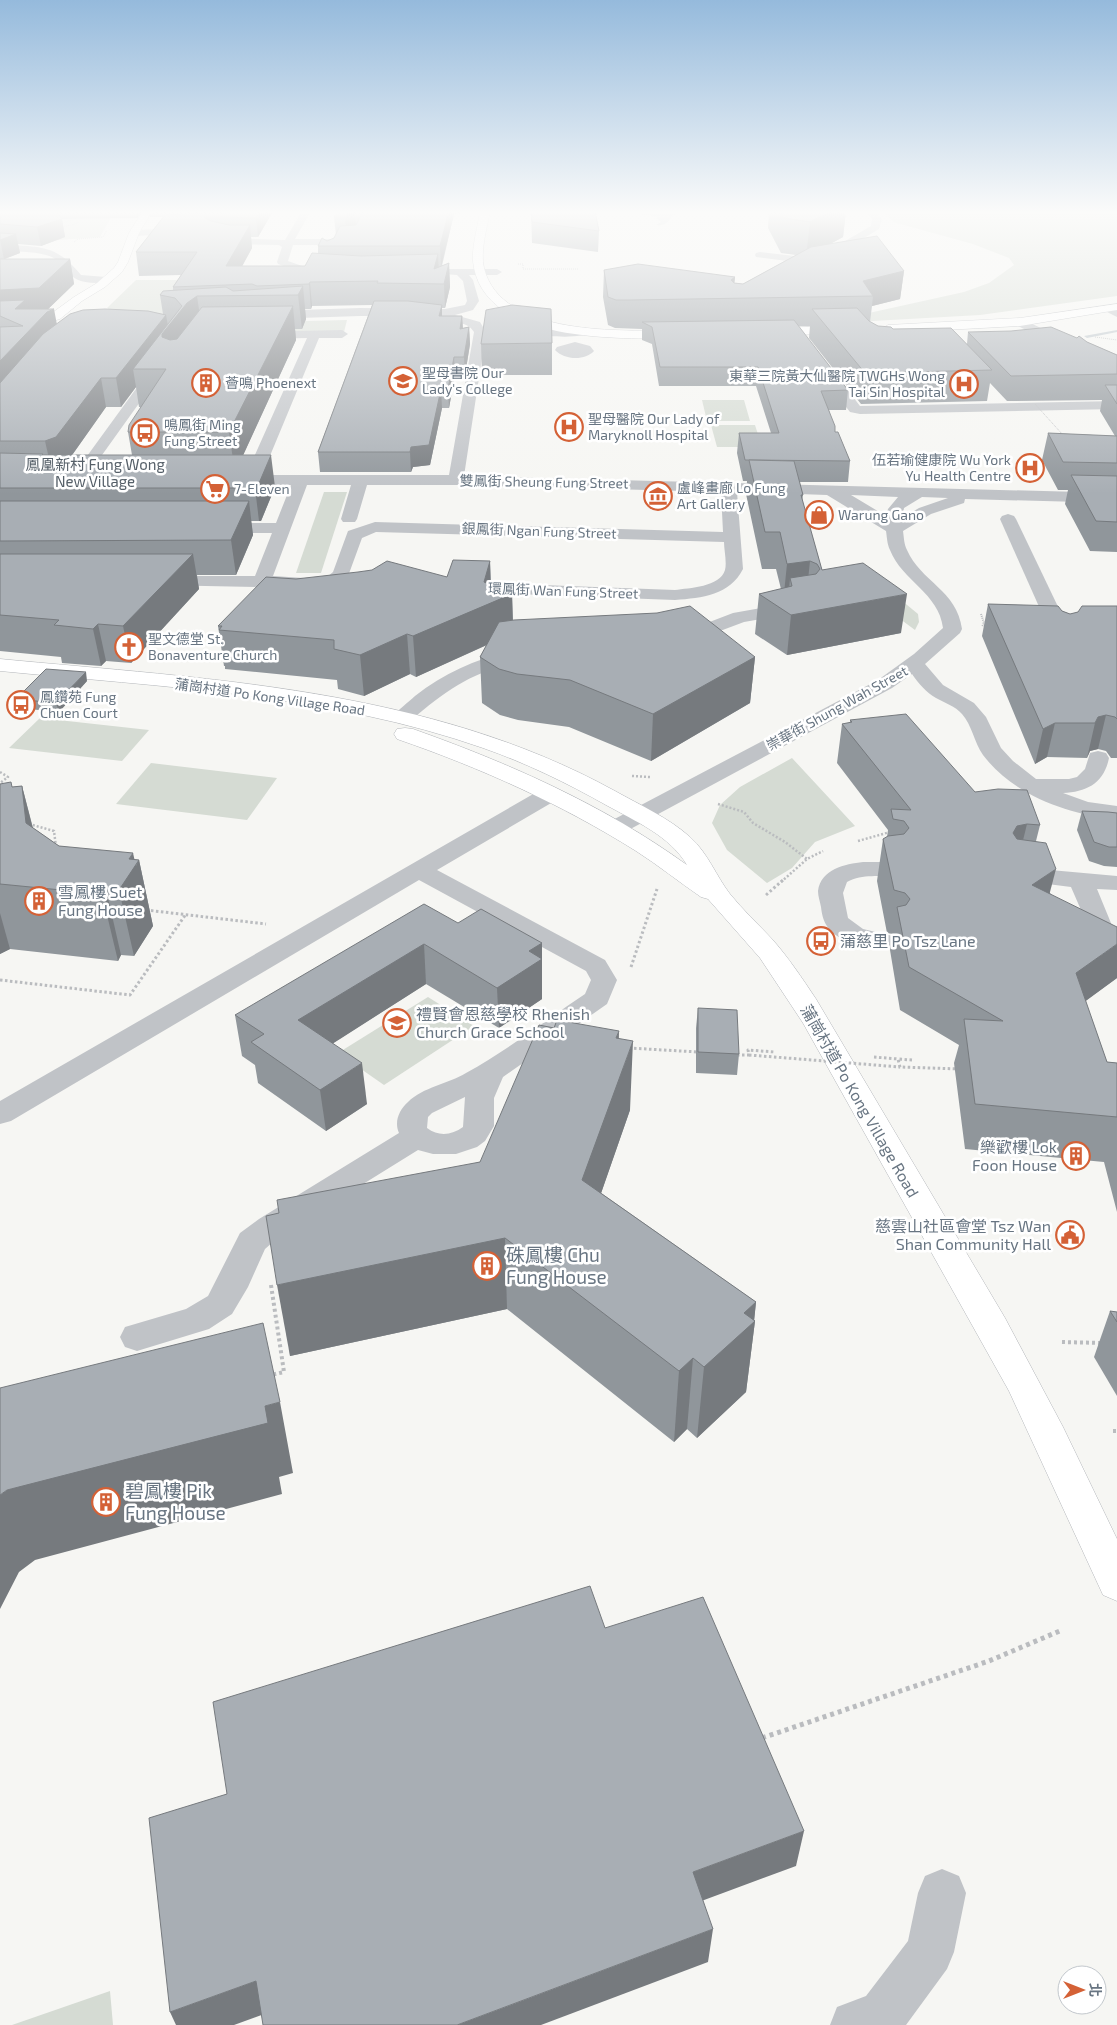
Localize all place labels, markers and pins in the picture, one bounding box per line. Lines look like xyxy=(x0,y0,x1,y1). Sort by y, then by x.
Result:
place label: 聖母書院 Our Lady's College xyxy=(422,364,513,397)
school or university icon: 聖母書院 Our Lady's College xyxy=(388,366,418,396)
place label: 東華三院黃大仙醫院 TWGHs Wong Tai Sin Hospital xyxy=(729,367,946,400)
building icon: 薈鳴 Phoenext xyxy=(191,368,221,398)
hospital icon: 東華三院黃大仙醫院 TWGHs Wong Tai Sin Hospital xyxy=(949,369,979,399)
place label: 薈鳴 Phoenext xyxy=(225,374,316,391)
place label: 聖母醫院 Our Lady of Maryknoll Hospital xyxy=(588,410,720,443)
hospital icon: 聖母醫院 Our Lady of Maryknoll Hospital xyxy=(554,412,584,442)
place label: 鳴鳳街 Ming Fung Street xyxy=(164,416,241,449)
bus stop icon: 鳴鳳街 Ming Fung Street xyxy=(130,418,160,448)
place label: 伍若瑜健康院 Wu York Yu Health Centre xyxy=(872,451,1011,484)
hospital icon: 伍若瑜健康院 Wu York Yu Health Centre xyxy=(1015,453,1045,483)
supermarket icon: 7-Eleven xyxy=(200,474,230,504)
place label: 盧峰畫廊 Lo Fung Art Gallery xyxy=(677,479,786,512)
place label: 7-Eleven xyxy=(234,480,290,497)
museum icon: 盧峰畫廊 Lo Fung Art Gallery xyxy=(643,481,673,511)
shop icon: Warung Gano xyxy=(804,500,834,530)
place label: Warung Gano xyxy=(838,506,924,523)
place label: 聖文德堂 St. Bonaventure Church xyxy=(148,630,277,663)
church icon: 聖文德堂 St. Bonaventure Church xyxy=(114,632,144,662)
place label: 鳳鑽苑 Fung Chuen Court xyxy=(40,688,118,721)
bus stop icon: 鳳鑽苑 Fung Chuen Court xyxy=(6,690,36,720)
place label: 雪鳳樓 Suet Fung House xyxy=(58,882,143,919)
building icon: 雪鳳樓 Suet Fung House xyxy=(24,886,54,916)
bus stop icon: 蒲慈里 Po Tsz Lane xyxy=(806,926,836,956)
place label: 蒲慈里 Po Tsz Lane xyxy=(840,931,976,950)
place label: 禮賢會恩慈學校 Rhenish Church Grace School xyxy=(416,1004,590,1041)
school or university icon: 禮賢會恩慈學校 Rhenish Church Grace School xyxy=(382,1008,412,1038)
place label: 樂歡樓 Lok Foon House xyxy=(972,1137,1057,1174)
building icon: 樂歡樓 Lok Foon House xyxy=(1061,1141,1091,1171)
place label: 慈雲山社區會堂 Tsz Wan Shan Community Hall xyxy=(875,1216,1051,1253)
public building icon: 慈雲山社區會堂 Tsz Wan Shan Community Hall xyxy=(1055,1220,1085,1250)
place label: 硃鳳樓 Chu Fung House xyxy=(506,1243,607,1288)
building icon: 硃鳳樓 Chu Fung House xyxy=(472,1251,502,1281)
place label: 碧鳳樓 Pik Fung House xyxy=(125,1479,226,1524)
building icon: 碧鳳樓 Pik Fung House xyxy=(91,1487,121,1517)

